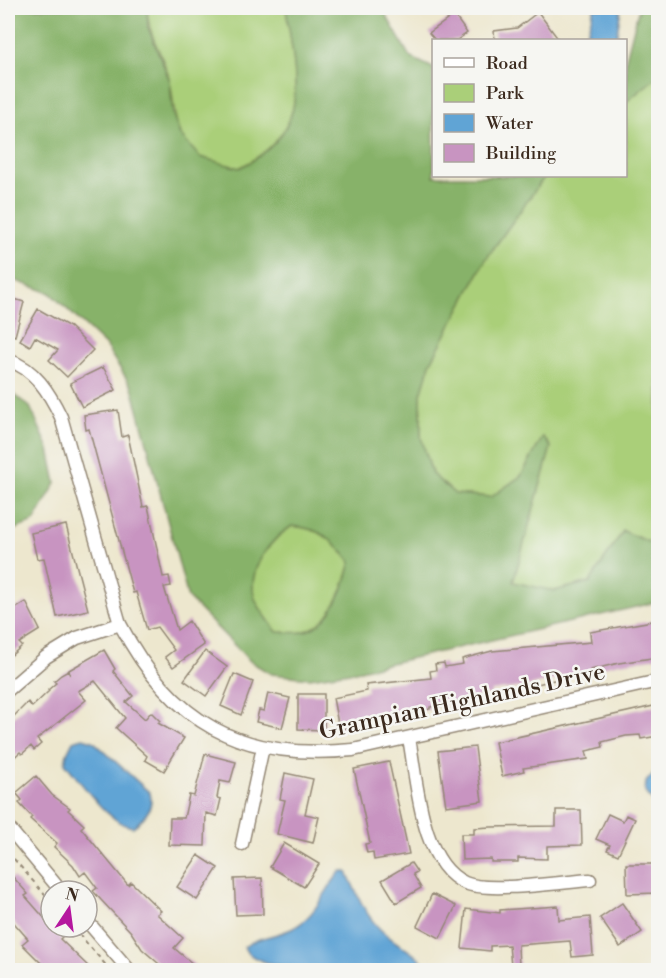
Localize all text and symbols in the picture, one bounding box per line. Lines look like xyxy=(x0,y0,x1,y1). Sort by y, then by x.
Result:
legend xyxy=(432,39,627,177)
text: Road xyxy=(486,52,529,75)
text: Park xyxy=(486,82,525,105)
text: Water xyxy=(485,112,534,135)
text: Building xyxy=(485,142,557,165)
street label: Grampian Highlands Drive xyxy=(316,657,608,747)
north arrow xyxy=(39,879,99,939)
text: N xyxy=(64,884,81,907)

